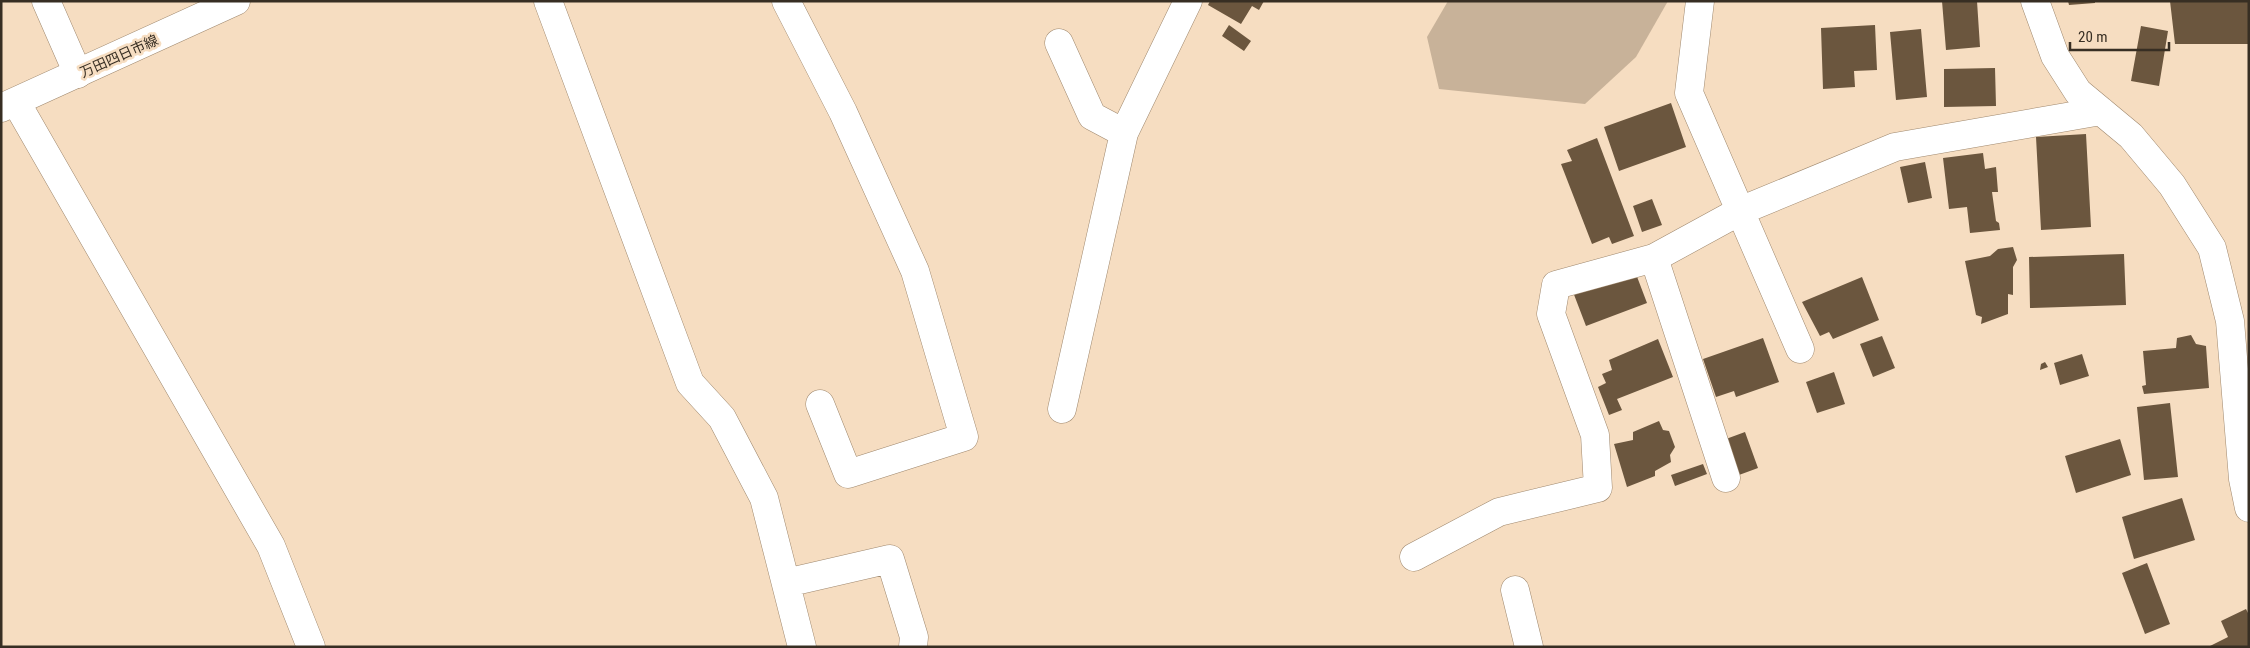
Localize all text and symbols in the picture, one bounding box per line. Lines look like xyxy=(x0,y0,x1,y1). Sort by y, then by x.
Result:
scale bar xyxy=(2070,20,2169,52)
text: 20 m xyxy=(2078,28,2108,46)
street label: 万田四日市線 xyxy=(77,32,161,80)

